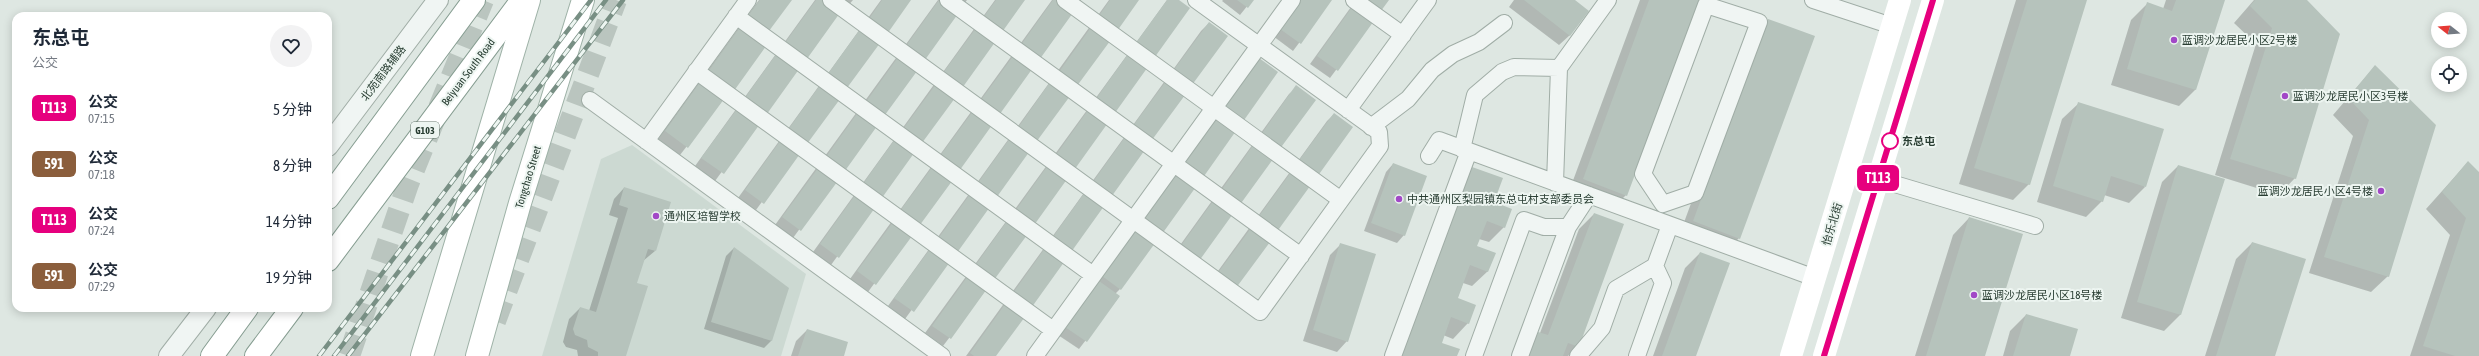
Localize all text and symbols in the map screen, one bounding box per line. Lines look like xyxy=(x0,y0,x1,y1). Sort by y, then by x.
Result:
north arrow xyxy=(2431,12,2467,48)
map controls xyxy=(2431,12,2467,92)
button: heart xyxy=(270,25,312,67)
text: 东总屯 xyxy=(32,26,89,48)
place label: 蓝调沙龙居民小区2号楼 xyxy=(2182,34,2297,46)
marker: 蓝调沙龙居民小区2号楼 xyxy=(2169,35,2179,45)
street label: Beiyuan South Road xyxy=(439,36,497,108)
street label: 北苑南路辅路 xyxy=(358,43,408,103)
text: 公交 xyxy=(32,55,58,70)
button: locate xyxy=(2431,56,2467,92)
place label: 蓝调沙龙居民小区3号楼 xyxy=(2293,90,2408,102)
marker: 蓝调沙龙居民小区3号楼 xyxy=(2280,91,2290,101)
text: 公交 xyxy=(88,93,118,110)
text: T113 xyxy=(41,100,67,116)
text: 5 分钟 xyxy=(273,101,312,118)
text: 07:15 xyxy=(88,111,115,126)
road number: G103 xyxy=(411,122,439,138)
marker: 东总屯 xyxy=(1881,132,1899,150)
place label: 东总屯 xyxy=(1902,135,1935,147)
street label: Tongchao Street xyxy=(513,144,543,210)
text: 公交 xyxy=(88,149,118,166)
text: 591 xyxy=(44,156,64,172)
text: 8 分钟 xyxy=(273,157,312,174)
line badge: T113 xyxy=(1850,165,1906,191)
text: 07:18 xyxy=(88,167,115,182)
text: T113 xyxy=(1865,170,1891,186)
place label: 蓝调沙龙居民小区4号楼 xyxy=(2258,185,2373,197)
marker: 蓝调沙龙居民小区4号楼 xyxy=(2376,186,2386,196)
place label: 中共通州区梨园镇东总屯村支部委员会 xyxy=(1407,193,1594,205)
marker: 中共通州区梨园镇东总屯村支部委员会 xyxy=(1394,194,1404,204)
street label: 怡乐北街 xyxy=(1820,201,1844,247)
text: 公交 xyxy=(88,205,118,222)
place label: 通州区培智学校 xyxy=(664,210,741,222)
marker: 通州区培智学校 xyxy=(651,211,661,221)
text: T113 xyxy=(41,212,67,228)
text: 14 分钟 xyxy=(266,213,312,230)
text: 07:24 xyxy=(88,223,115,238)
text: 公交 xyxy=(88,261,118,278)
text: 591 xyxy=(44,268,64,284)
text: 19 分钟 xyxy=(266,269,312,286)
text: 07:29 xyxy=(88,279,115,294)
place label: 蓝调沙龙居民小区18号楼 xyxy=(1982,289,2102,301)
marker: 蓝调沙龙居民小区18号楼 xyxy=(1969,290,1979,300)

